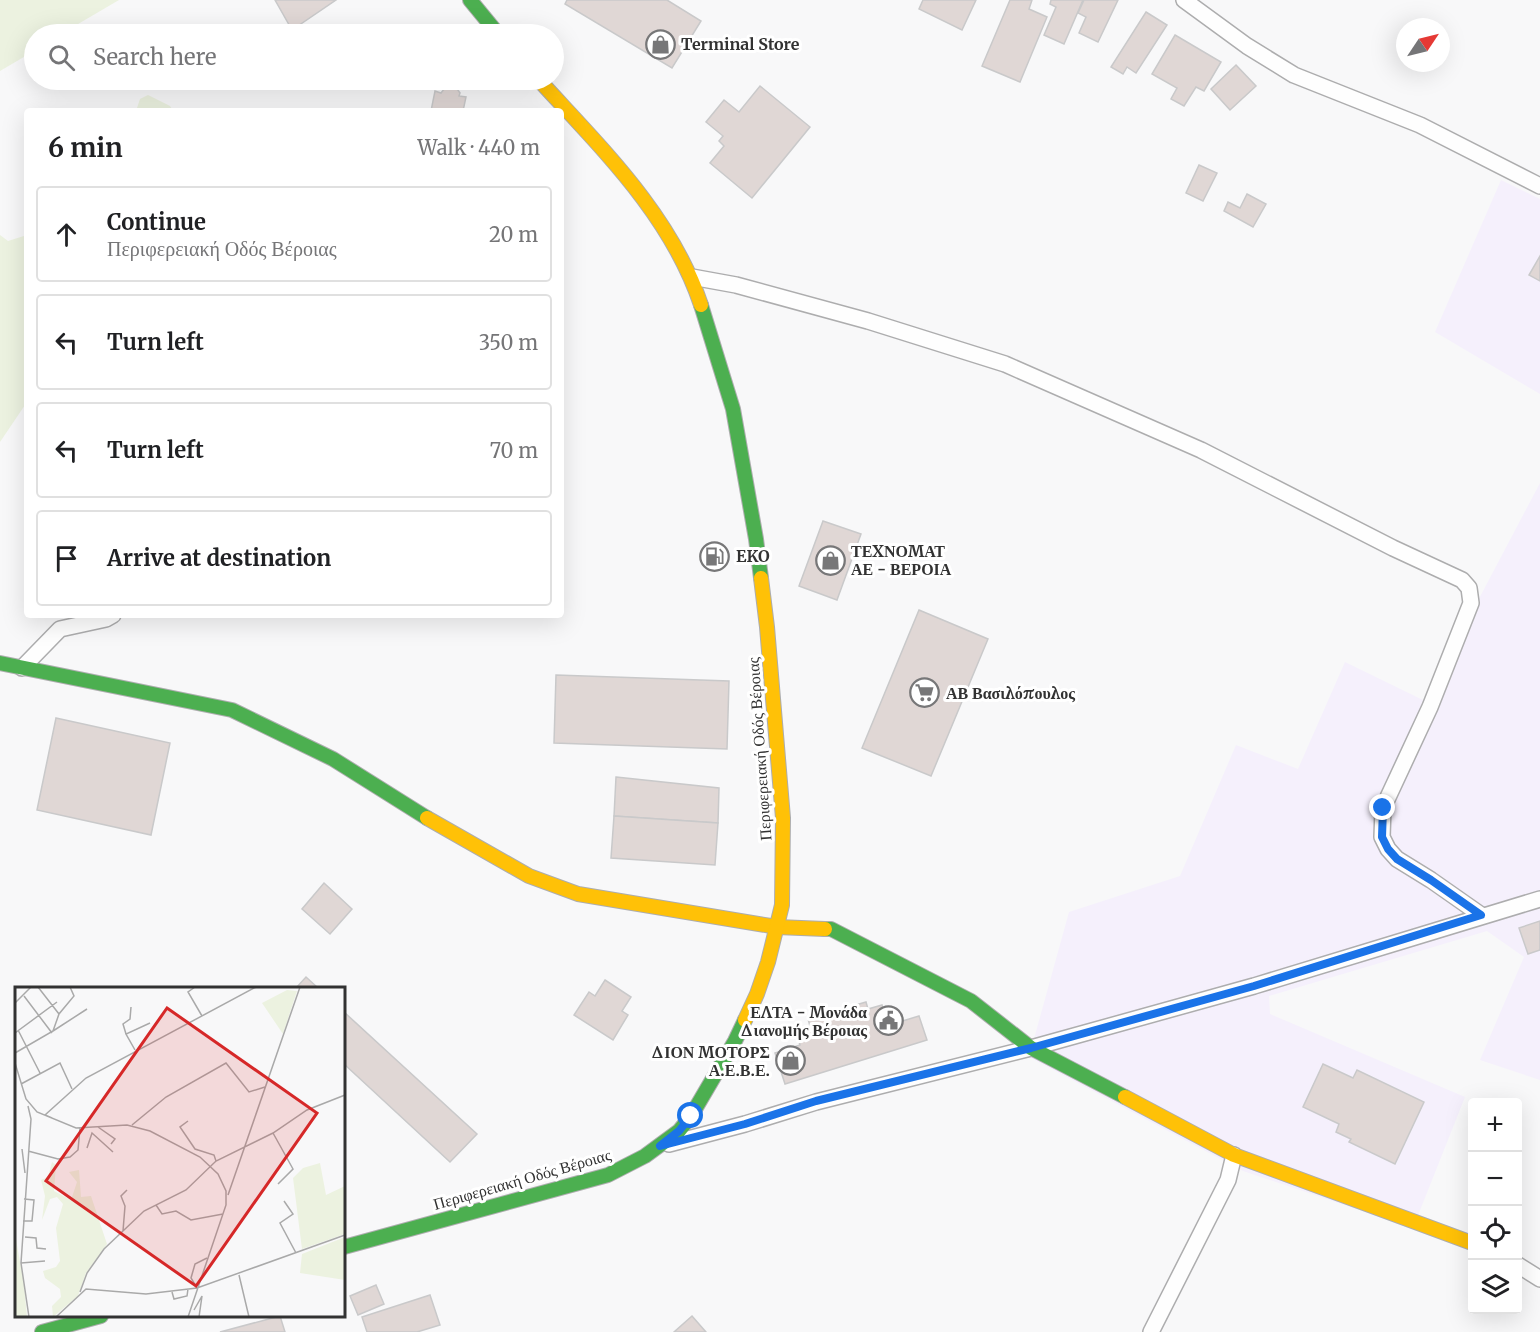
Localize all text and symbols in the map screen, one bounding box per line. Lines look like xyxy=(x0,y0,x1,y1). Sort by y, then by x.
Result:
north arrow xyxy=(1396,18,1450,72)
search box xyxy=(24,24,564,90)
shop icon: Terminal Store xyxy=(644,28,676,60)
place label: Terminal Store xyxy=(681,34,800,54)
icon: search xyxy=(45,41,78,74)
text: Search here xyxy=(93,43,216,71)
text: 6 min xyxy=(48,131,123,164)
text: Walk · 440 m xyxy=(418,135,540,160)
text: Continue xyxy=(107,208,206,236)
icon: ahead xyxy=(50,218,83,251)
text: 20 m xyxy=(489,222,538,247)
text: Περιφερειακή Οδός Βέροιας xyxy=(107,236,337,261)
icon: left xyxy=(50,326,83,359)
text: Turn left xyxy=(107,328,204,356)
text: 350 m xyxy=(479,330,538,355)
icon: left xyxy=(50,434,83,467)
text: Turn left xyxy=(107,436,204,464)
text: 70 m xyxy=(490,438,538,463)
fuel station icon: EKO xyxy=(699,540,731,572)
place label: ΤΕΧΝΟΜΑΤ ΑΕ - ΒΕΡΟΙΑ xyxy=(851,541,952,579)
icon: arrive xyxy=(50,542,83,575)
text: Arrive at destination xyxy=(107,544,331,572)
shop icon: ΤΕΧΝΟΜΑΤ ΑΕ - ΒΕΡΟΙΑ xyxy=(814,544,846,576)
place label: EKO xyxy=(736,546,770,566)
street label: Περιφερειακή Οδός Βέροιας xyxy=(743,656,775,841)
supermarket icon: ΑΒ Βασιλόπουλος xyxy=(909,677,941,709)
place label: ΑΒ Βασιλόπουλος xyxy=(946,683,1075,703)
route end xyxy=(1369,794,1395,820)
inset map xyxy=(15,987,345,1317)
place label: ΕΛΤΑ - Μονάδα Διανομής Βέροιας xyxy=(740,1002,867,1040)
public building icon: ΕΛΤΑ - Μονάδα Διανομής Βέροιας xyxy=(872,1005,904,1037)
place label: ΔΙΟΝ ΜΟΤΟΡΣ Α.Ε.Β.Ε. xyxy=(650,1042,770,1080)
shop icon: ΔΙΟΝ ΜΟΤΟΡΣ Α.Ε.Β.Ε. xyxy=(775,1045,807,1077)
map controls xyxy=(1468,1098,1522,1314)
button: + xyxy=(1468,1098,1522,1152)
route start xyxy=(677,1102,703,1128)
street label: Περιφερειακή Οδός Βέροιας xyxy=(431,1144,614,1214)
button: − xyxy=(1468,1152,1522,1206)
button: locate xyxy=(1468,1206,1522,1260)
button: layers xyxy=(1468,1260,1522,1314)

